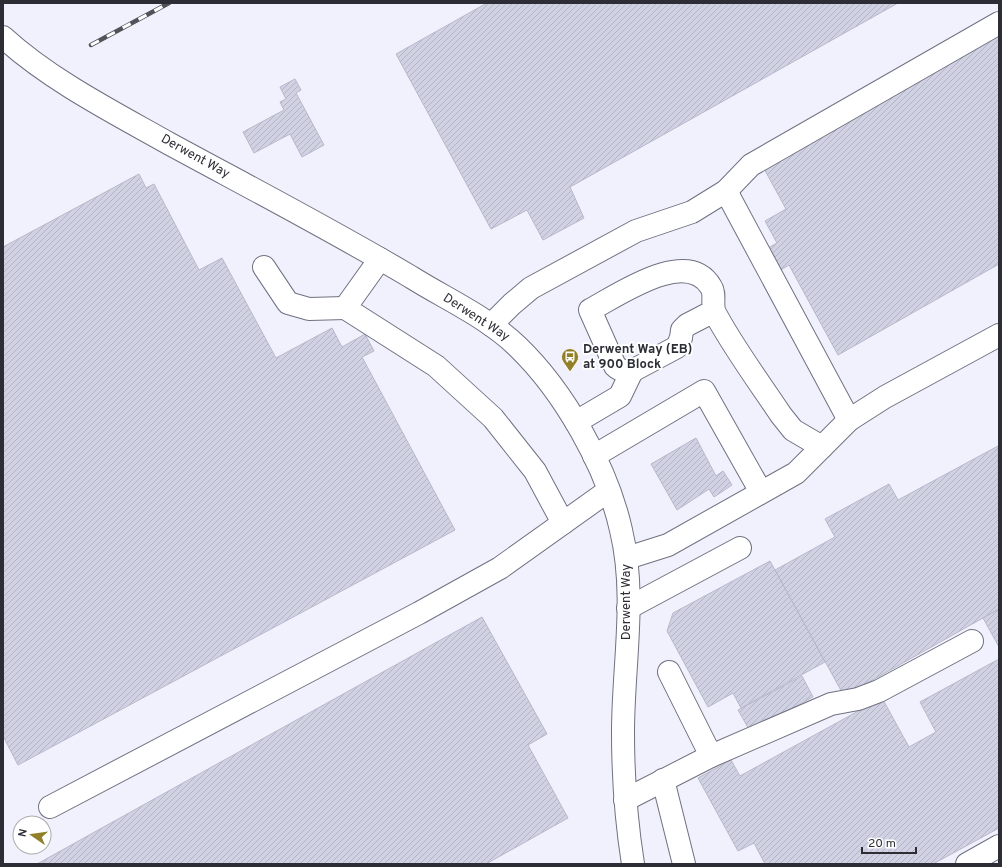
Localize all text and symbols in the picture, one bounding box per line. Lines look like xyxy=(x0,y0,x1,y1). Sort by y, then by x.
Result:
street label: Derwent Way xyxy=(158,131,232,183)
street label: Derwent Way xyxy=(440,290,512,346)
place label: Derwent Way (EB) at 900 Block xyxy=(583,342,692,373)
bus stop icon: Derwent Way (EB) at 900 Block xyxy=(560,347,580,372)
street label: Derwent Way xyxy=(619,564,635,640)
north arrow xyxy=(12,815,52,855)
text: N xyxy=(16,828,31,838)
scale bar xyxy=(862,829,916,855)
text: 20 m xyxy=(868,836,896,852)

